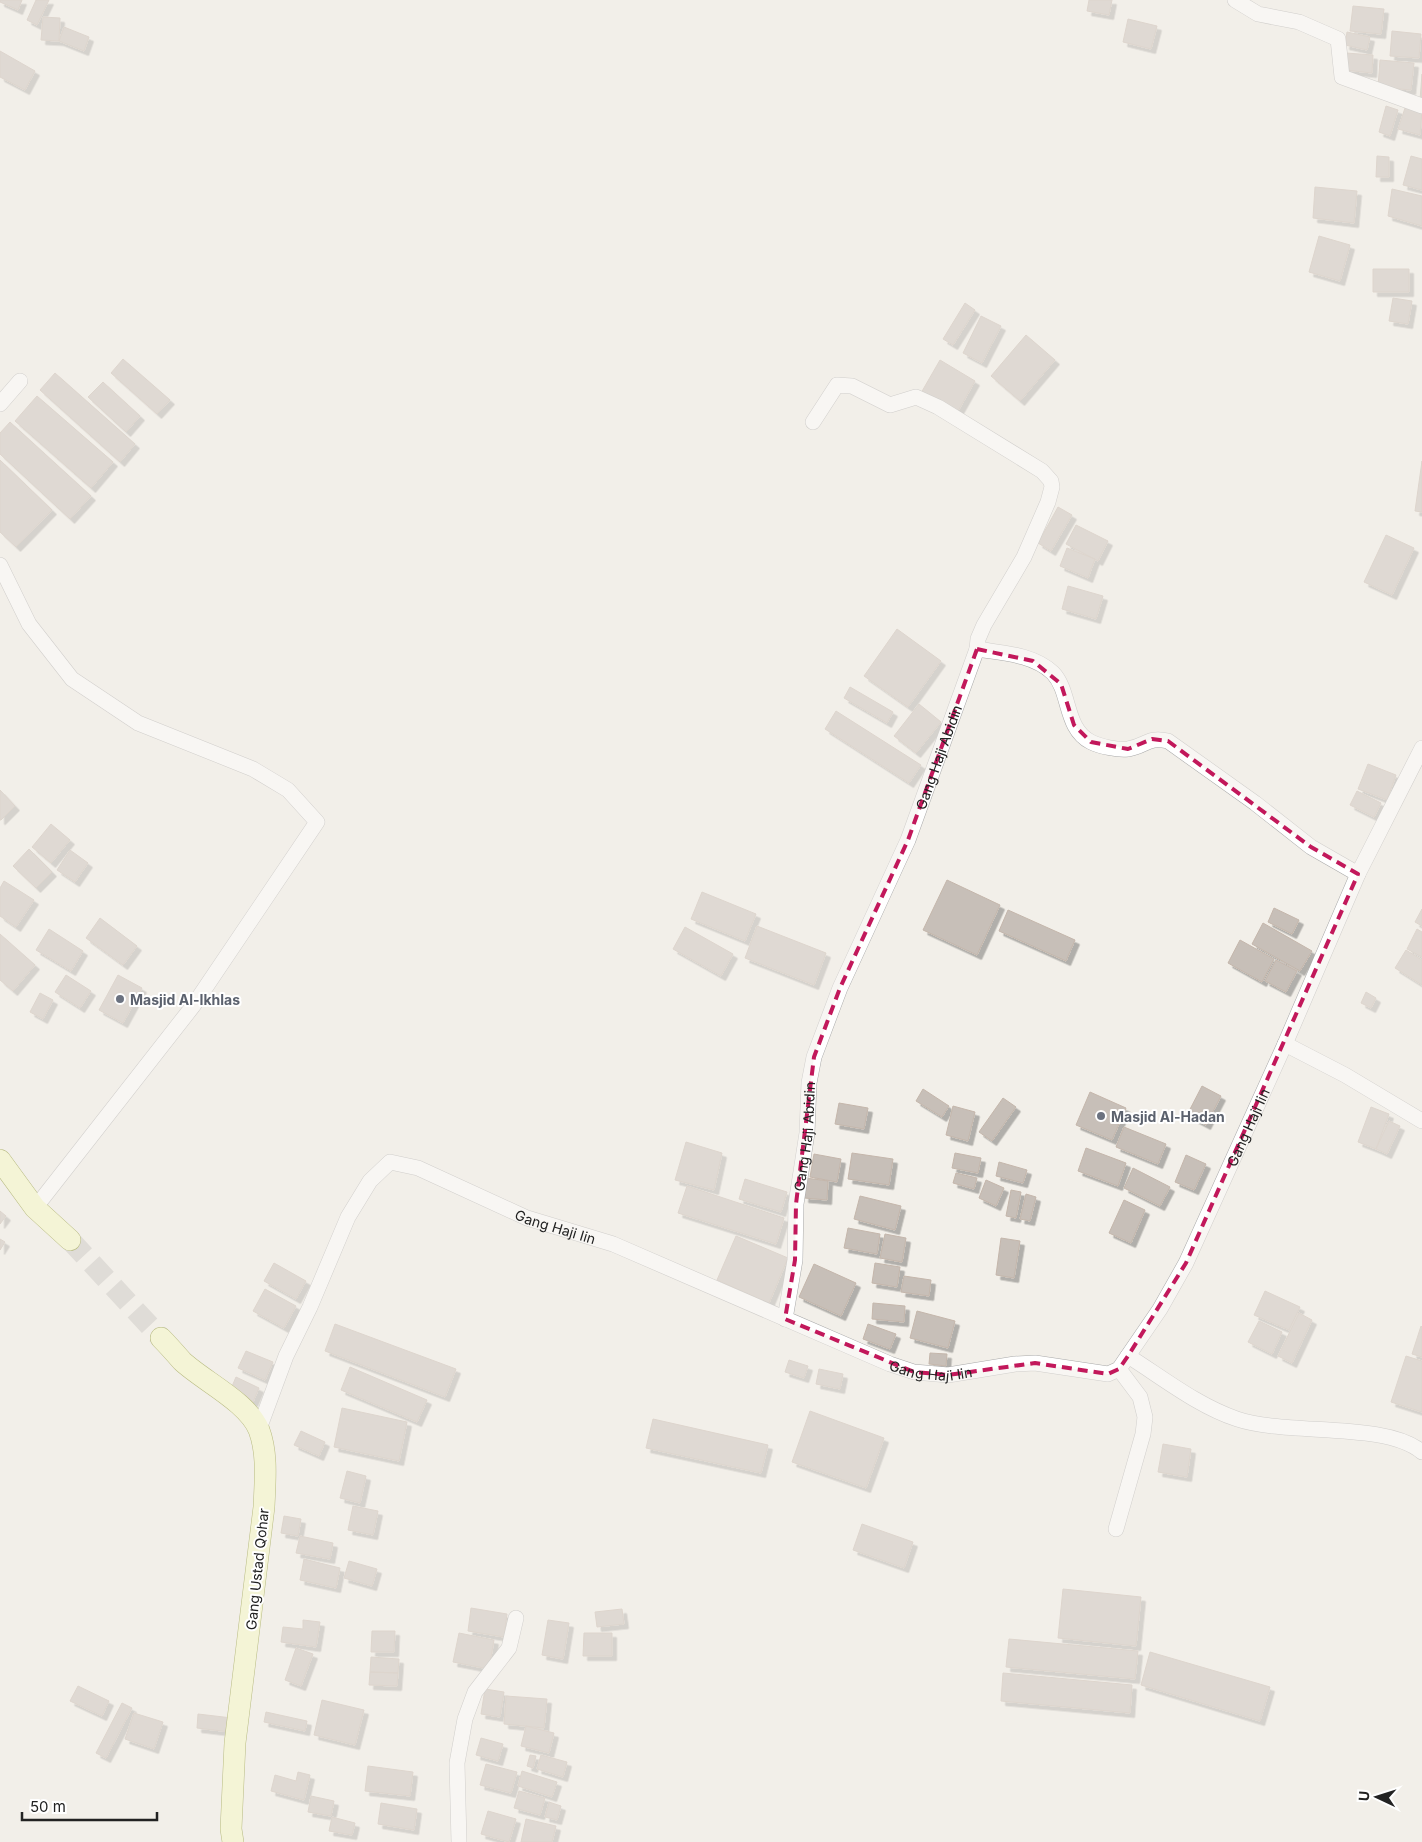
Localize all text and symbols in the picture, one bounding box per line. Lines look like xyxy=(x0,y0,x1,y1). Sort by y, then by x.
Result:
street label: Gang Haji Abidin xyxy=(911,702,965,812)
place label: Masjid Al-Ikhlas xyxy=(130,991,240,1008)
marker: Masjid Al-Ikhlas xyxy=(114,993,126,1005)
street label: Gang Haji Abidin xyxy=(790,1081,818,1192)
street label: Gang Haji Iin xyxy=(1222,1086,1272,1169)
place label: Masjid Al-Hadan xyxy=(1111,1108,1225,1125)
marker: Masjid Al-Hadan xyxy=(1095,1110,1107,1122)
street label: Gang Haji Iin xyxy=(512,1205,598,1247)
street label: Gang Haji Iin xyxy=(887,1356,973,1384)
street label: Gang Ustad Qohar xyxy=(242,1507,272,1631)
north arrow xyxy=(1352,1772,1402,1822)
scale bar xyxy=(22,1790,158,1822)
text: U xyxy=(1355,1790,1372,1802)
text: 50 m xyxy=(30,1797,66,1816)

